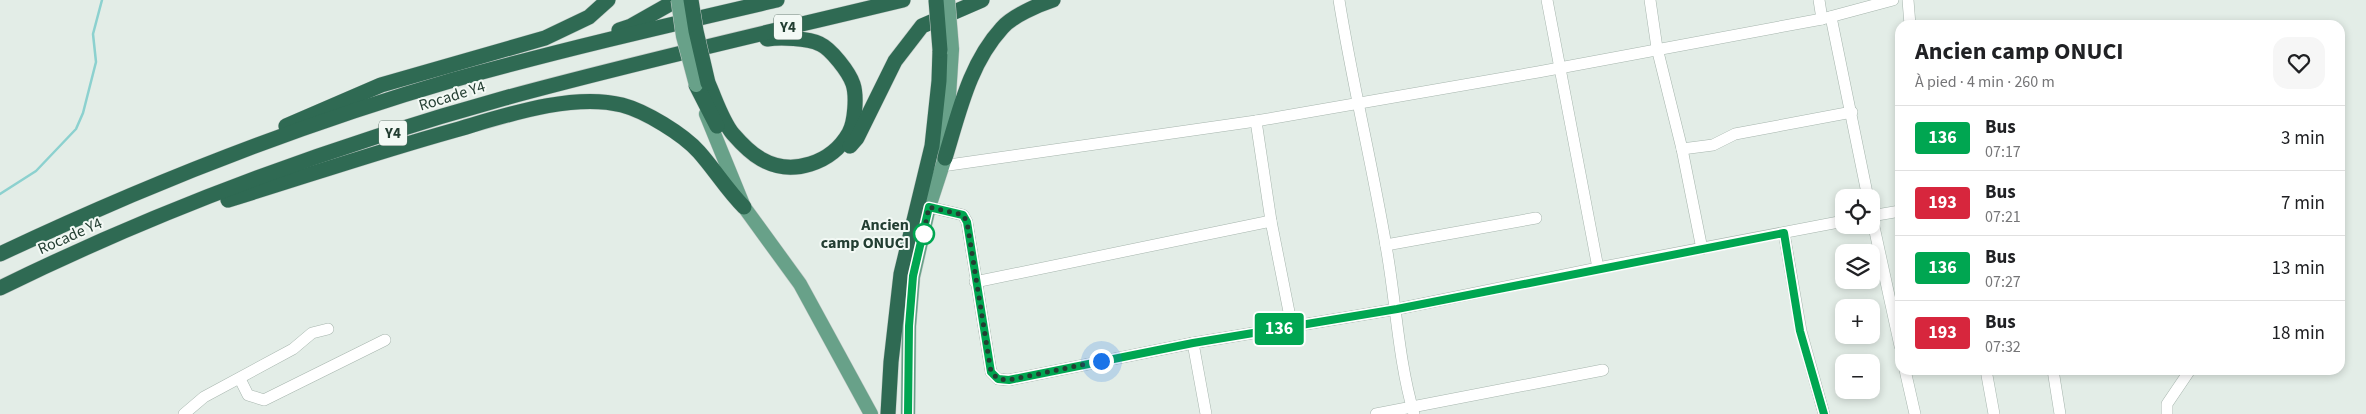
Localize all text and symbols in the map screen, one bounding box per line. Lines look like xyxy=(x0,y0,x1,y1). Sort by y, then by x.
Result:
road number: Y4 xyxy=(774,15,802,40)
text: Ancien camp ONUCI xyxy=(1915,34,2124,69)
button: heart xyxy=(2273,37,2325,89)
text: À pied · 4 min · 260 m xyxy=(1915,71,2055,93)
street label: Rocade Y4 xyxy=(416,75,488,117)
text: Bus xyxy=(1985,114,2016,141)
road number: Y4 xyxy=(379,120,407,146)
text: 136 xyxy=(1928,125,1957,150)
text: 3 min xyxy=(2281,125,2325,152)
text: 07:17 xyxy=(1985,141,2021,163)
text: Bus xyxy=(1985,179,2016,206)
map controls xyxy=(1835,189,1880,399)
button: locate xyxy=(1835,189,1880,234)
text: 193 xyxy=(1928,190,1957,215)
text: 7 min xyxy=(2281,190,2325,217)
text: 07:21 xyxy=(1985,206,2021,228)
street label: Rocade Y4 xyxy=(34,212,106,260)
place label: Ancien camp ONUCI xyxy=(821,214,909,254)
marker: Ancien camp ONUCI xyxy=(913,223,935,245)
button: layers xyxy=(1835,244,1880,289)
text: Bus xyxy=(1985,244,2016,271)
text: 136 xyxy=(1928,255,1957,280)
text: 13 min xyxy=(2271,255,2325,282)
text: 07:27 xyxy=(1985,271,2021,293)
button: + xyxy=(1835,299,1880,344)
text: Bus xyxy=(1985,309,2016,336)
line badge: 136 xyxy=(1250,313,1308,345)
text: 136 xyxy=(1265,316,1293,341)
text: 193 xyxy=(1928,320,1957,345)
text: 18 min xyxy=(2271,320,2325,347)
text: 07:32 xyxy=(1985,336,2021,358)
your location xyxy=(1089,349,1114,374)
button: − xyxy=(1835,354,1880,399)

